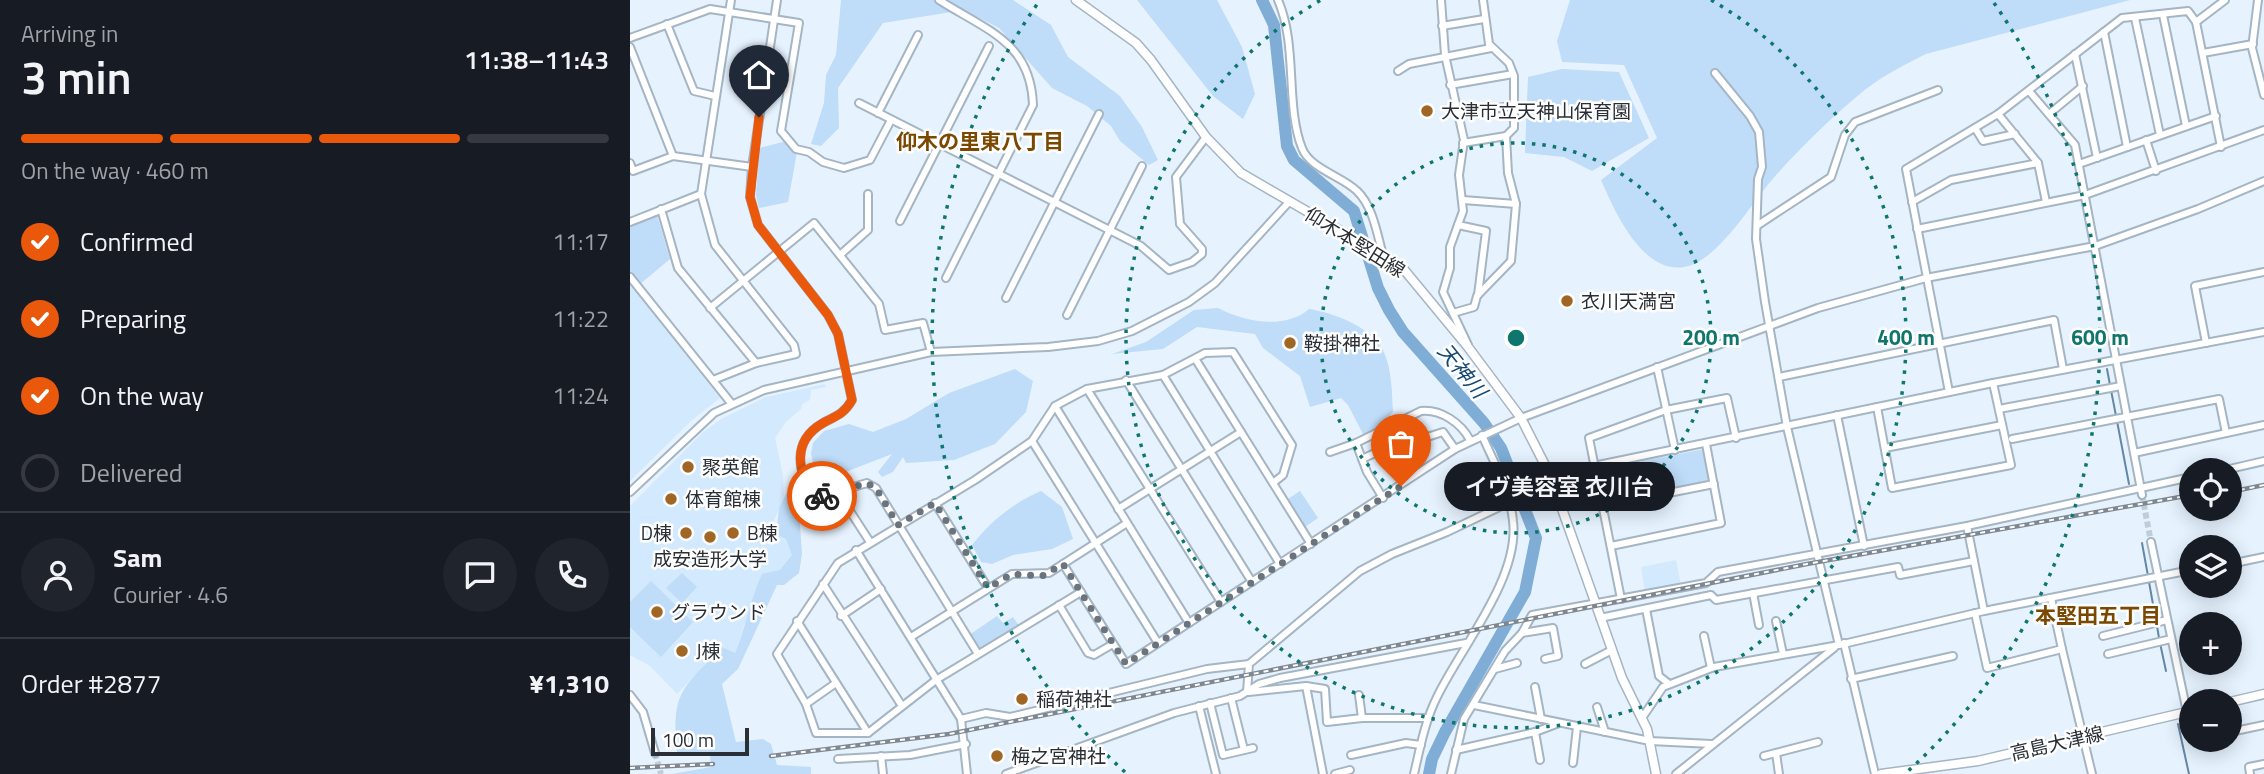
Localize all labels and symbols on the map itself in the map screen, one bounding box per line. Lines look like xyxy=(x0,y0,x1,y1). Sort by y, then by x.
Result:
pin xyxy=(729,45,789,117)
place label: 大津市立天神山保育園 xyxy=(1441,96,1631,125)
marker: 大津市立天神山保育園 xyxy=(1419,103,1435,119)
district label: 仰木の里東八丁目 xyxy=(896,125,1064,157)
street label: 仰木本堅田線 xyxy=(1299,199,1411,284)
place label: 衣川天満宮 xyxy=(1581,286,1676,315)
marker: 衣川天満宮 xyxy=(1559,293,1575,309)
text: 200 m xyxy=(1682,321,1740,353)
text: 400 m xyxy=(1877,321,1935,353)
text: 600 m xyxy=(2071,321,2129,353)
centre of rings xyxy=(1504,326,1528,350)
place label: 鞍掛神社 xyxy=(1304,328,1380,357)
marker: 鞍掛神社 xyxy=(1282,335,1298,351)
water label: 天神川 xyxy=(1431,336,1496,406)
pin xyxy=(1371,414,1431,486)
place label: 聚英館 xyxy=(702,452,759,481)
marker: 聚英館 xyxy=(680,459,696,475)
courier xyxy=(787,461,857,531)
callout: イヴ美容室 衣川台 xyxy=(1443,462,1674,510)
place label: 体育館棟 xyxy=(685,484,761,513)
marker: 体育館棟 xyxy=(663,491,679,507)
place label: D棟 xyxy=(641,518,672,547)
place label: B棟 xyxy=(747,518,778,547)
marker: D棟 xyxy=(678,525,694,541)
marker: B棟 xyxy=(725,525,741,541)
marker: 成安造形大学 xyxy=(702,529,718,545)
place label: 成安造形大学 xyxy=(653,544,767,573)
place label: グラウンド xyxy=(671,597,766,626)
district label: 本堅田五丁目 xyxy=(2035,599,2161,631)
marker: グラウンド xyxy=(649,604,665,620)
place label: J棟 xyxy=(696,636,721,665)
marker: J棟 xyxy=(674,643,690,659)
place label: 稲荷神社 xyxy=(1036,684,1112,713)
marker: 稲荷神社 xyxy=(1014,691,1030,707)
street label: 高島大津線 xyxy=(2007,718,2106,767)
scale bar xyxy=(651,725,749,757)
place label: 梅之宮神社 xyxy=(1011,741,1106,770)
marker: 梅之宮神社 xyxy=(989,748,1005,764)

